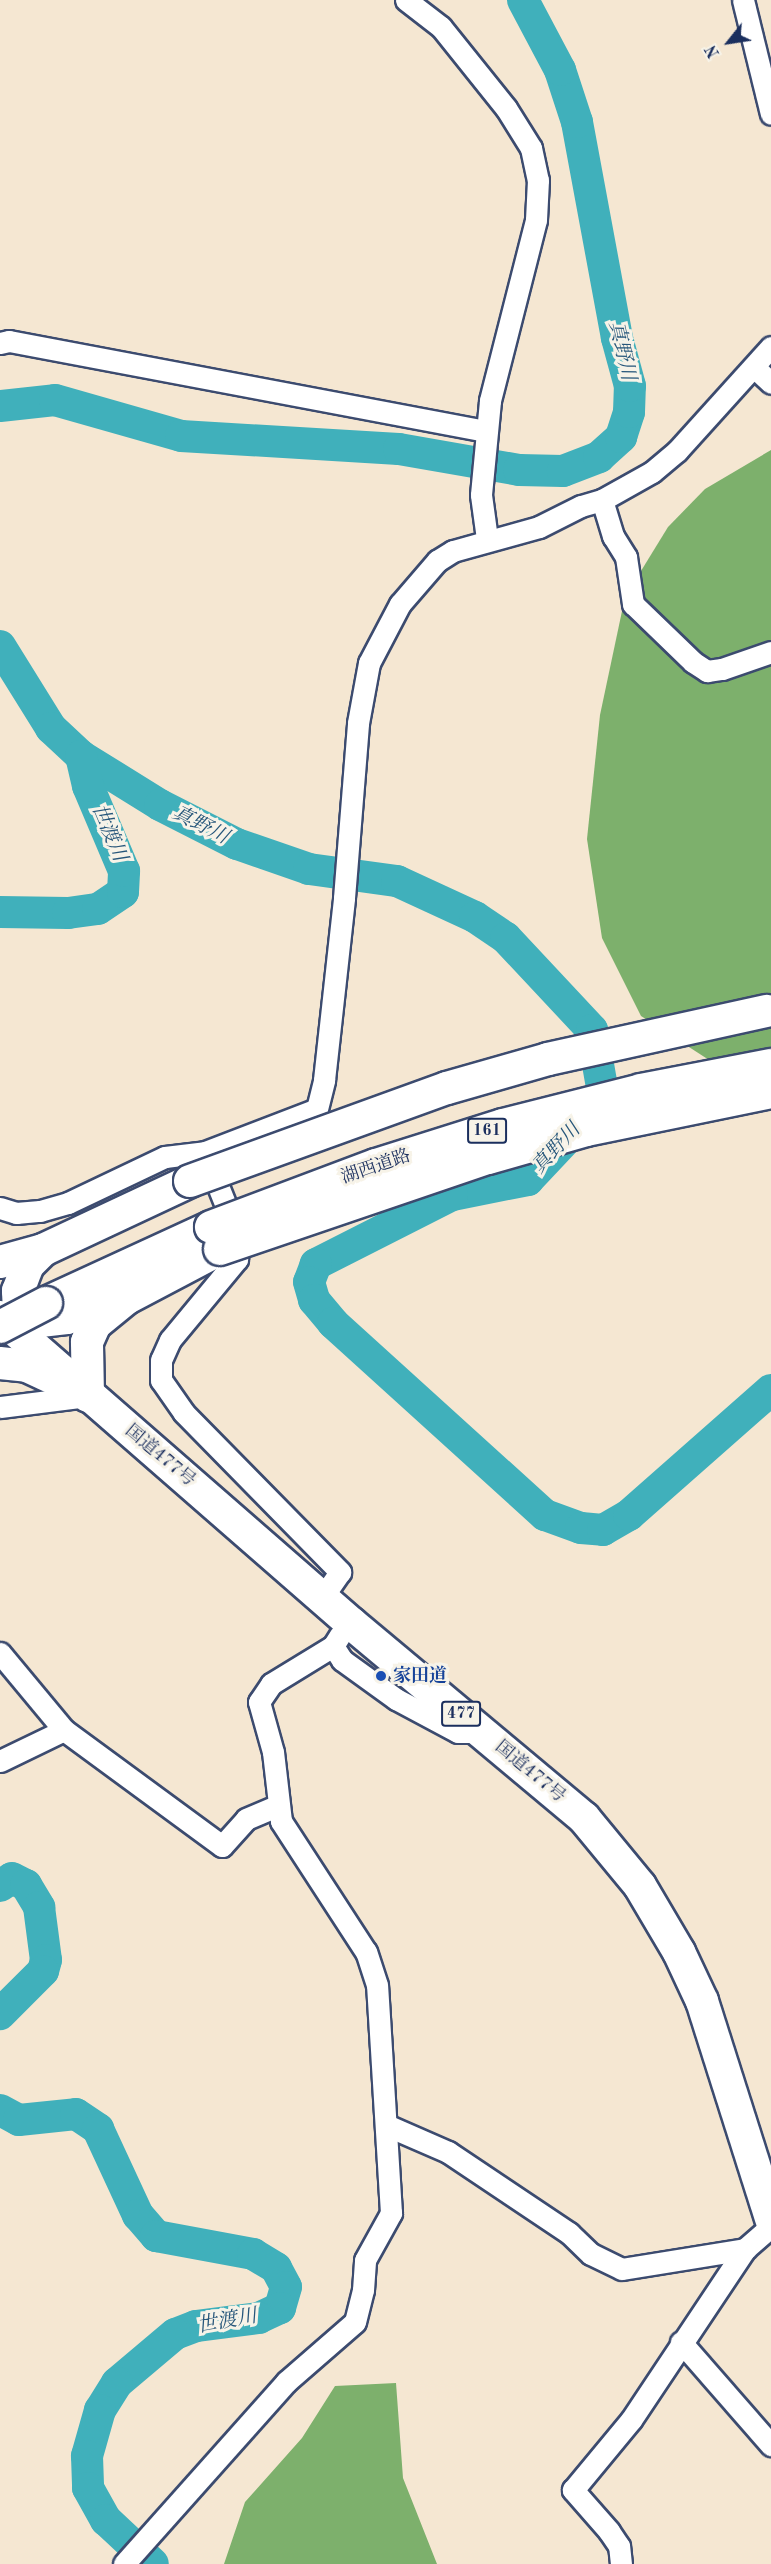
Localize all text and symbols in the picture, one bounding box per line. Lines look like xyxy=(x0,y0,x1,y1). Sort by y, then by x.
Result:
north arrow xyxy=(699,12,759,72)
text: N xyxy=(703,42,723,60)
water label: 真野川 xyxy=(603,319,639,383)
water label: 世渡川 xyxy=(85,801,131,865)
water label: 真野川 xyxy=(168,802,232,850)
road number: 161 xyxy=(466,1118,508,1144)
water label: 真野川 xyxy=(528,1119,586,1179)
street label: 湖西道路 xyxy=(338,1145,414,1189)
street label: 国道477号 xyxy=(120,1420,200,1492)
place label: 家田道 xyxy=(393,1665,447,1687)
marker: 家田道 xyxy=(374,1669,388,1683)
road number: 477 xyxy=(440,1701,482,1727)
street label: 国道477号 xyxy=(490,1736,570,1808)
water label: 世渡川 xyxy=(195,2305,259,2339)

